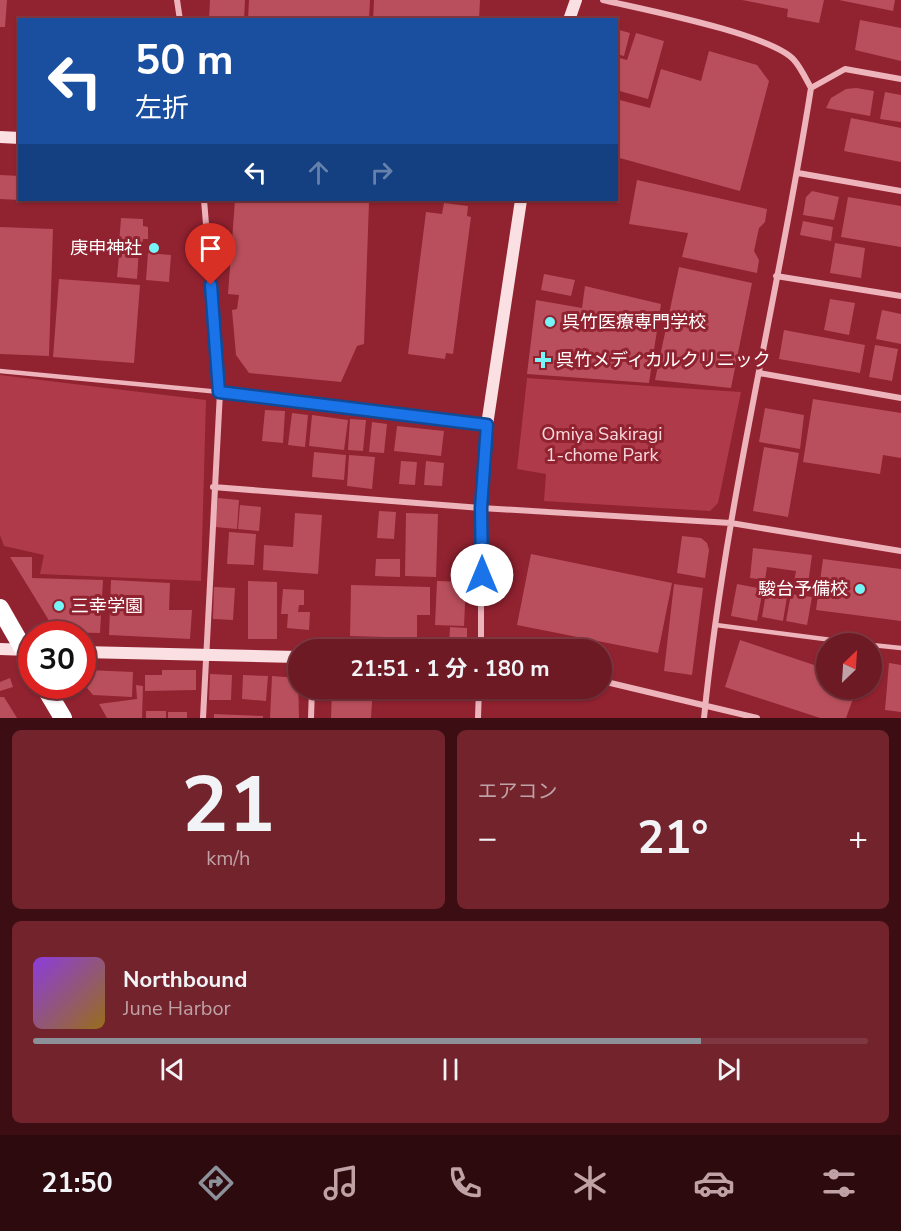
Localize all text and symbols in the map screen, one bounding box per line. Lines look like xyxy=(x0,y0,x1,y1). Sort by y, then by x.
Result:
text: 50 m xyxy=(135,32,234,89)
icon: left xyxy=(36,42,114,120)
text: 左折 xyxy=(135,90,189,127)
icon: left xyxy=(239,156,272,189)
icon: ahead xyxy=(302,156,335,189)
icon: right xyxy=(365,156,398,189)
pin xyxy=(185,223,236,285)
icon: arrive xyxy=(194,232,227,265)
place label: 庚申神社 xyxy=(70,236,142,260)
marker: 庚申神社 xyxy=(147,241,161,255)
place label: 呉竹医療専門学校 xyxy=(562,310,706,334)
marker: 呉竹医療専門学校 xyxy=(543,315,557,329)
place label: 呉竹メディカルクリニック xyxy=(556,348,771,372)
marker: 呉竹メディカルクリニック xyxy=(534,351,552,369)
park label: Omiya Sakiragi 1-chome Park xyxy=(541,422,663,467)
position arrow xyxy=(450,543,514,607)
place label: 駿台予備校 xyxy=(758,577,848,601)
marker: 駿台予備校 xyxy=(853,582,867,596)
place label: 三幸学園 xyxy=(71,594,143,618)
marker: 三幸学園 xyxy=(52,599,66,613)
speed limit sign: 30 xyxy=(18,621,96,699)
north arrow xyxy=(816,633,882,699)
map controls xyxy=(816,633,882,699)
text: 21:51 · 1 分 · 180 m xyxy=(351,654,549,684)
text: 21 xyxy=(181,752,275,859)
text: エアコン xyxy=(478,778,558,805)
text: 21° xyxy=(637,808,708,869)
text: − xyxy=(478,816,497,861)
text: + xyxy=(848,816,868,861)
text: km/h xyxy=(206,845,250,872)
text: Northbound xyxy=(123,965,247,995)
text: June Harbor xyxy=(123,995,231,1022)
icon: previous xyxy=(156,1053,189,1086)
icon: pause xyxy=(434,1053,467,1086)
icon: next xyxy=(712,1053,745,1086)
icon: directions xyxy=(195,1162,237,1204)
icon: music xyxy=(320,1162,362,1204)
icon: phone xyxy=(444,1162,486,1204)
icon: climate xyxy=(569,1162,611,1204)
icon: car xyxy=(693,1162,735,1204)
icon: filters xyxy=(818,1162,860,1204)
text: 21:50 xyxy=(41,1165,113,1202)

